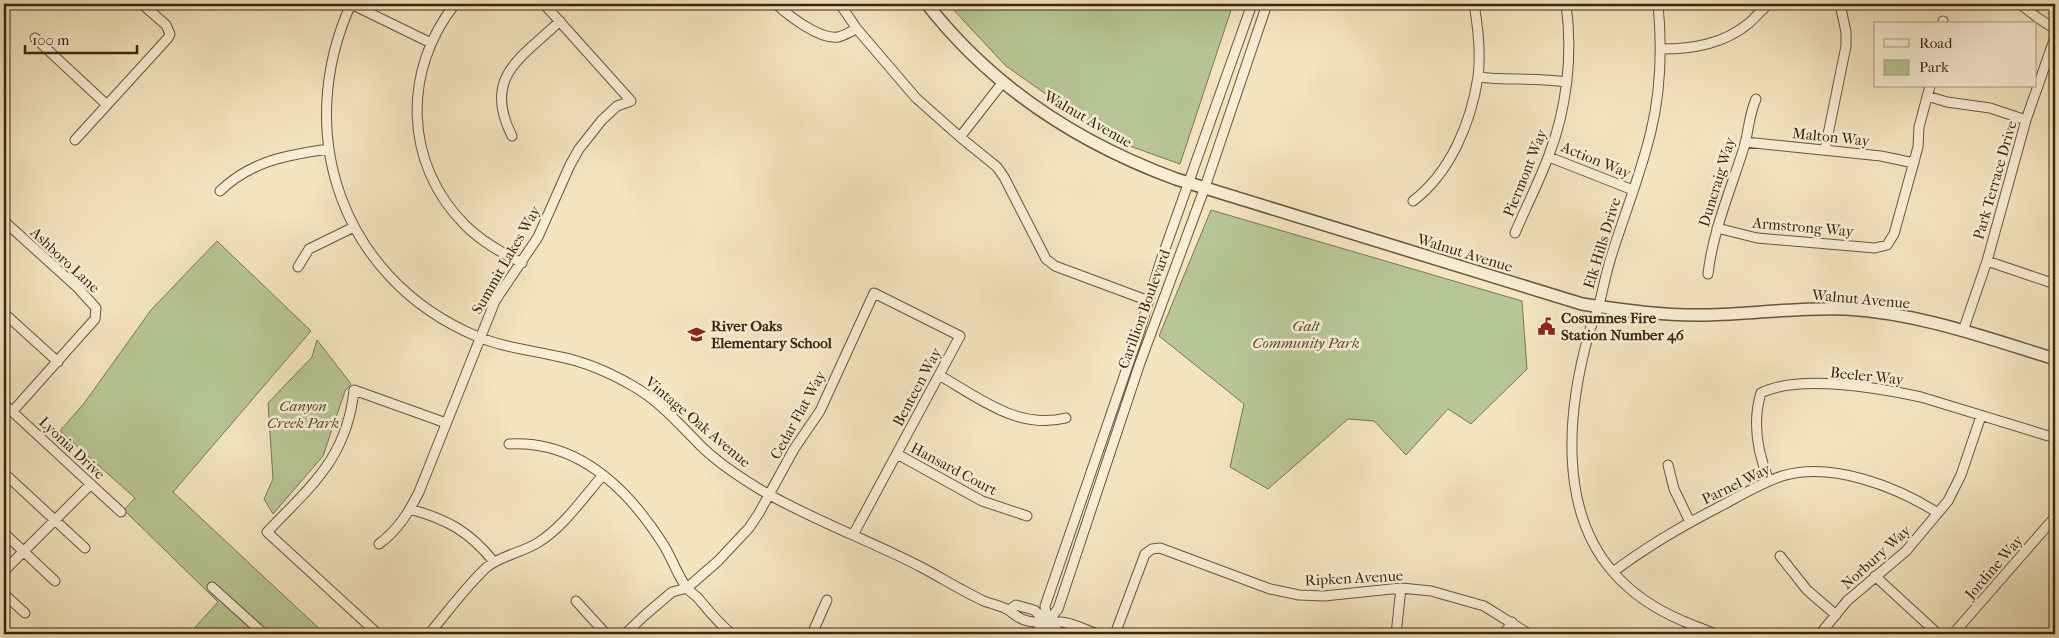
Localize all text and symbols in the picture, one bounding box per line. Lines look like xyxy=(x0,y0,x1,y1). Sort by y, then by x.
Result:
scale bar xyxy=(25,22,138,54)
legend xyxy=(1874,22,2036,88)
text: 100 m xyxy=(32,31,70,49)
text: Road xyxy=(1919,34,1953,52)
text: Park xyxy=(1919,58,1949,76)
street label: Walnut Avenue xyxy=(1040,86,1136,152)
street label: Park Terrace Drive xyxy=(1969,118,2021,242)
street label: Malton Way xyxy=(1791,124,1872,150)
street label: Piermont Way xyxy=(1499,126,1551,219)
street label: Duncraig Way xyxy=(1695,134,1739,229)
street label: Action Way xyxy=(1557,137,1635,183)
street label: Elk Hills Drive xyxy=(1580,195,1625,291)
street label: Summit Lakes Way xyxy=(468,202,545,317)
street label: Armstrong Way xyxy=(1751,214,1855,240)
street label: Ashboro Lane xyxy=(26,223,104,297)
street label: Walnut Avenue xyxy=(1414,230,1515,276)
street label: Carillion Boulevard xyxy=(1114,246,1174,371)
street label: Walnut Avenue xyxy=(1810,286,1912,312)
place label: Cosumnes Fire Station Number 46 xyxy=(1561,309,1685,344)
place label: River Oaks Elementary School xyxy=(711,317,833,352)
park label: Galt Community Park xyxy=(1252,317,1360,352)
public building icon: Cosumnes Fire Station Number 46 xyxy=(1537,317,1557,337)
school or university icon: River Oaks Elementary School xyxy=(687,325,707,345)
street label: Benteen Way xyxy=(889,344,946,429)
street label: Beeler Way xyxy=(1829,363,1906,389)
street label: Cedar Flat Way xyxy=(766,367,830,462)
street label: Vintage Oak Avenue xyxy=(641,372,755,472)
park label: Canyon Creek Park xyxy=(267,397,339,432)
street label: Lyonia Drive xyxy=(35,413,109,484)
street label: Hansard Court xyxy=(908,439,1001,500)
street label: Parnel Way xyxy=(1699,459,1774,508)
street label: Norbury Way xyxy=(1838,520,1915,593)
street label: Jordine Way xyxy=(1961,530,2027,604)
street label: Ripken Avenue xyxy=(1304,566,1404,590)

